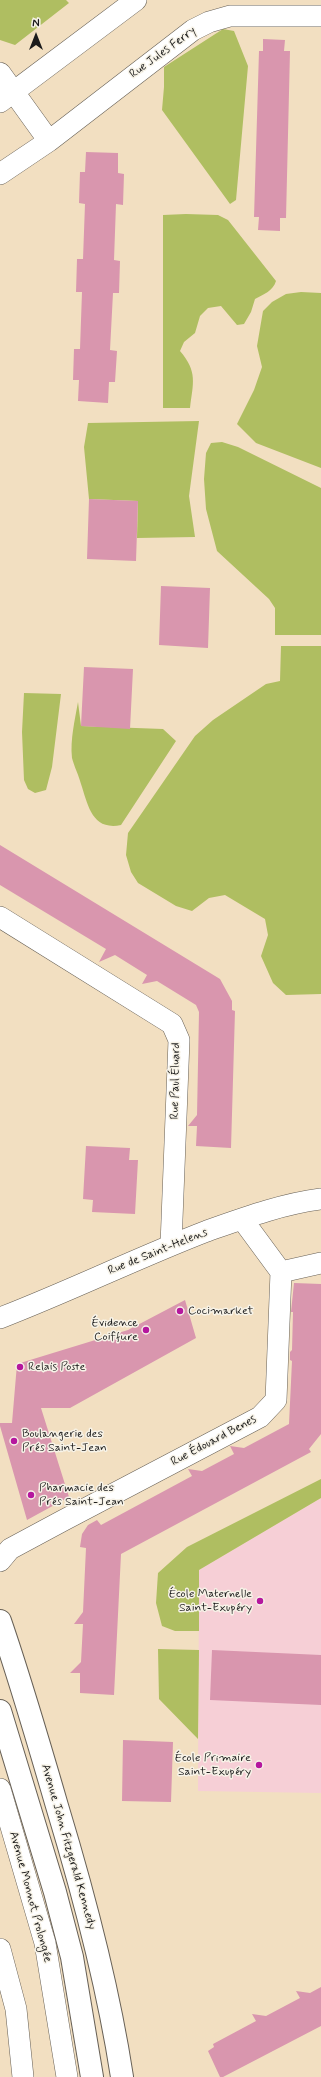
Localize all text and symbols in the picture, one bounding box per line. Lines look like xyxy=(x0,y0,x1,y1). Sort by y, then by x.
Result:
north arrow xyxy=(16,16,56,56)
text: N xyxy=(32,17,40,31)
street label: Rue Jules Ferry xyxy=(127,24,199,82)
street label: Rue Paul Éluard xyxy=(168,1042,184,1120)
street label: Rue de Saint-Helens xyxy=(106,1225,210,1279)
place label: Cocimarket xyxy=(188,1304,253,1318)
marker: Cocimarket xyxy=(175,1306,185,1316)
place label: Évidence Coiffure xyxy=(91,1316,138,1344)
marker: Évidence Coiffure xyxy=(141,1325,151,1335)
place label: Relais Poste xyxy=(28,1360,85,1374)
marker: Relais Poste xyxy=(15,1362,25,1372)
street label: Rue Édouard Benes xyxy=(169,1412,259,1470)
place label: Boulangerie des Prés Saint-Jean xyxy=(22,1427,107,1455)
marker: Boulangerie des Prés Saint-Jean xyxy=(9,1436,19,1446)
place label: Pharmacie des Prés Saint-Jean xyxy=(39,1481,124,1509)
marker: Pharmacie des Prés Saint-Jean xyxy=(26,1490,36,1500)
place label: École Maternelle Saint-Exupéry xyxy=(169,1587,252,1615)
marker: École Maternelle Saint-Exupéry xyxy=(255,1596,265,1606)
place label: École Primaire Saint-Exupéry xyxy=(175,1751,251,1779)
marker: École Primaire Saint-Exupéry xyxy=(254,1760,264,1770)
street label: Avenue John Fitzgerald Kennedy xyxy=(37,1763,99,1931)
street label: Avenue Monnot Prolongée xyxy=(6,1830,54,1964)

